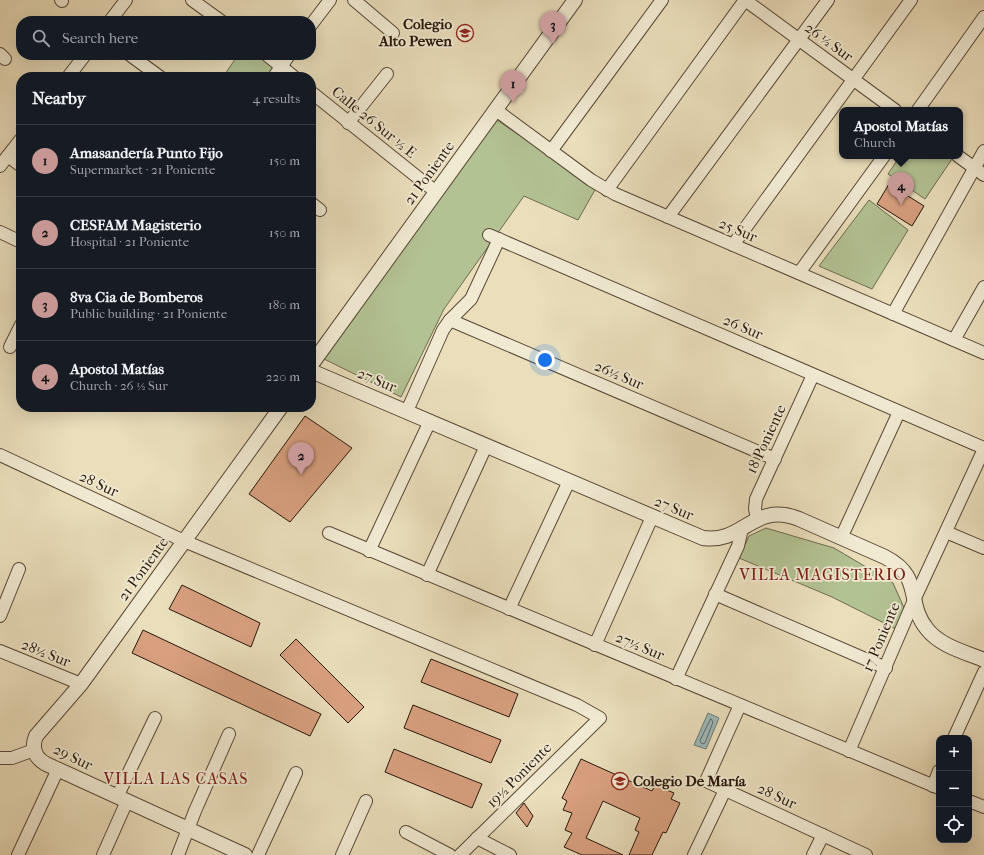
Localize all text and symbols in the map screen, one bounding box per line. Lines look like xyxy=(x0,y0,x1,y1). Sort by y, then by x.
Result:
pin: 3 xyxy=(540,11,566,44)
place label: Colegio Alto Pewen xyxy=(378,15,452,50)
search box xyxy=(16,16,316,60)
street label: 26 ½ Sur xyxy=(801,19,857,66)
school or university icon: Colegio Alto Pewen xyxy=(455,23,475,43)
icon: search xyxy=(30,27,52,49)
text: Search here xyxy=(62,29,138,47)
pin: 1 xyxy=(500,70,526,103)
street label: Calle 26 Sur ½ E xyxy=(328,82,420,162)
text: Nearby xyxy=(32,88,86,108)
text: 4 results xyxy=(253,91,300,106)
popup xyxy=(839,107,963,159)
text: Apostol Matías xyxy=(854,117,948,135)
text: Church xyxy=(854,135,896,150)
street label: 21 Poniente xyxy=(400,137,458,208)
text: Amasandería Punto Fijo xyxy=(70,144,223,162)
text: 1 xyxy=(43,153,47,168)
text: 150 m xyxy=(269,153,300,168)
text: Supermarket · 21 Poniente xyxy=(70,162,215,177)
pin: 4 xyxy=(888,172,914,205)
street label: 25 Sur xyxy=(716,214,760,246)
text: CESFAM Magisterio xyxy=(70,216,201,234)
text: 2 xyxy=(42,225,48,240)
text: 150 m xyxy=(269,225,300,240)
text: Hospital · 21 Poniente xyxy=(70,234,189,249)
text: 8va Cia de Bomberos xyxy=(70,288,203,306)
text: 3 xyxy=(42,297,48,312)
text: 180 m xyxy=(268,297,300,312)
text: Public building · 21 Poniente xyxy=(70,306,227,321)
street label: 26 Sur xyxy=(720,311,766,344)
your location xyxy=(535,350,555,370)
street label: 26½ Sur xyxy=(592,357,647,394)
text: Apostol Matías xyxy=(70,360,164,378)
street label: 27 Sur xyxy=(355,364,400,396)
text: 4 xyxy=(41,369,49,384)
text: 220 m xyxy=(266,369,300,384)
text: Church · 26 ½ Sur xyxy=(70,378,168,393)
street label: 18 Poniente xyxy=(742,401,790,476)
pin: 2 xyxy=(288,442,314,475)
street label: 28 Sur xyxy=(77,467,122,501)
street label: 27 Sur xyxy=(652,492,697,524)
street label: 21 Poniente xyxy=(114,533,172,604)
district label: VILLA MAGISTERIO xyxy=(738,565,907,584)
street label: 17 Poniente xyxy=(858,599,904,675)
street label: 27½ Sur xyxy=(613,628,668,664)
street label: 28½ Sur xyxy=(19,635,74,671)
map controls xyxy=(936,735,972,843)
button: + xyxy=(936,735,972,771)
street label: 19½ Poniente xyxy=(483,738,556,811)
street label: 29 Sur xyxy=(50,740,96,774)
district label: VILLA LAS CASAS xyxy=(102,769,249,788)
school or university icon: Colegio De María xyxy=(610,771,630,791)
button: − xyxy=(936,771,972,807)
place label: Colegio De María xyxy=(633,772,747,790)
street label: 28 Sur xyxy=(755,779,800,813)
button: locate xyxy=(936,807,972,843)

